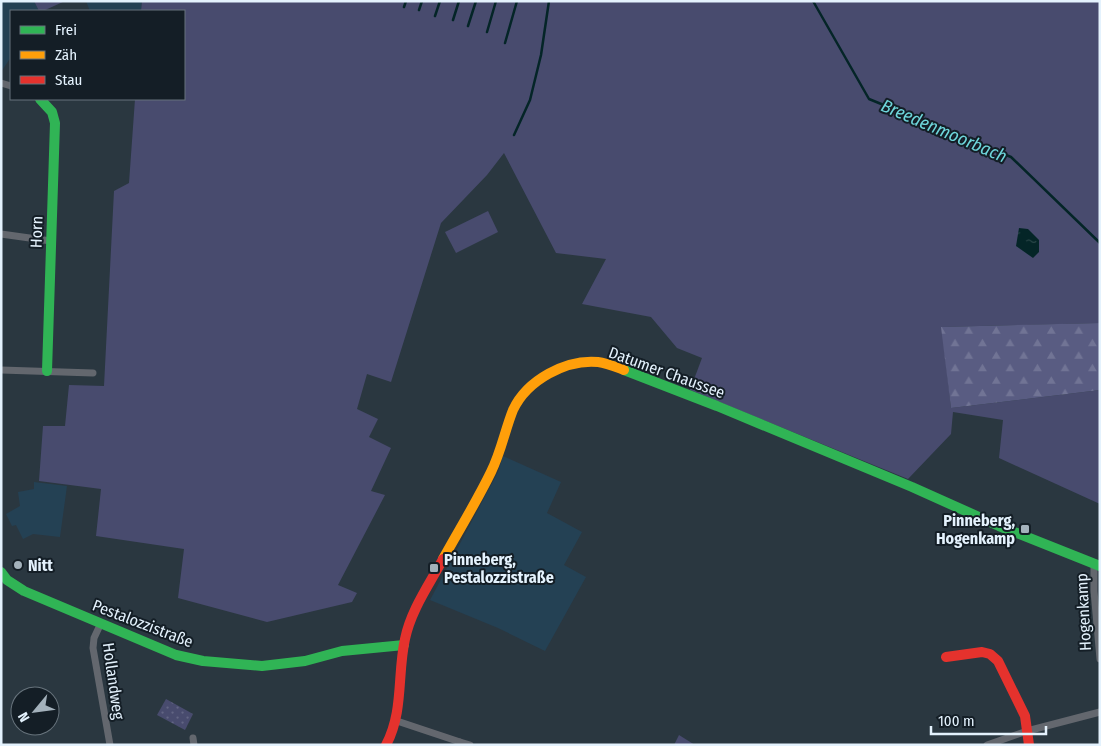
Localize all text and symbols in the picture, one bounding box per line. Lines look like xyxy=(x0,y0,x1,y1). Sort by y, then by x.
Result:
legend xyxy=(10,10,185,100)
text: Frei xyxy=(55,21,77,39)
text: Zäh xyxy=(55,46,77,64)
text: Stau xyxy=(55,71,82,89)
water label: Breedenmoorbach xyxy=(878,95,1010,167)
street label: Horn xyxy=(26,216,47,248)
street label: Datumer Chaussee xyxy=(606,343,728,402)
place label: Pinneberg, Hogenkamp xyxy=(936,511,1015,548)
marker: Pinneberg, Hogenkamp xyxy=(1019,523,1031,535)
place label: Pinneberg, Pestalozzistraße xyxy=(444,550,554,587)
place label: Nitt xyxy=(28,556,53,575)
marker: Nitt xyxy=(12,559,24,571)
marker: Pinneberg, Pestalozzistraße xyxy=(428,562,440,574)
street label: Hogenkamp xyxy=(1072,573,1095,651)
street label: Pestalozzistraße xyxy=(90,596,196,651)
street label: Hollandweg xyxy=(99,642,128,721)
north arrow xyxy=(10,686,60,736)
scale bar xyxy=(931,704,1046,736)
text: N xyxy=(15,709,34,725)
text: 100 m xyxy=(938,712,975,730)

